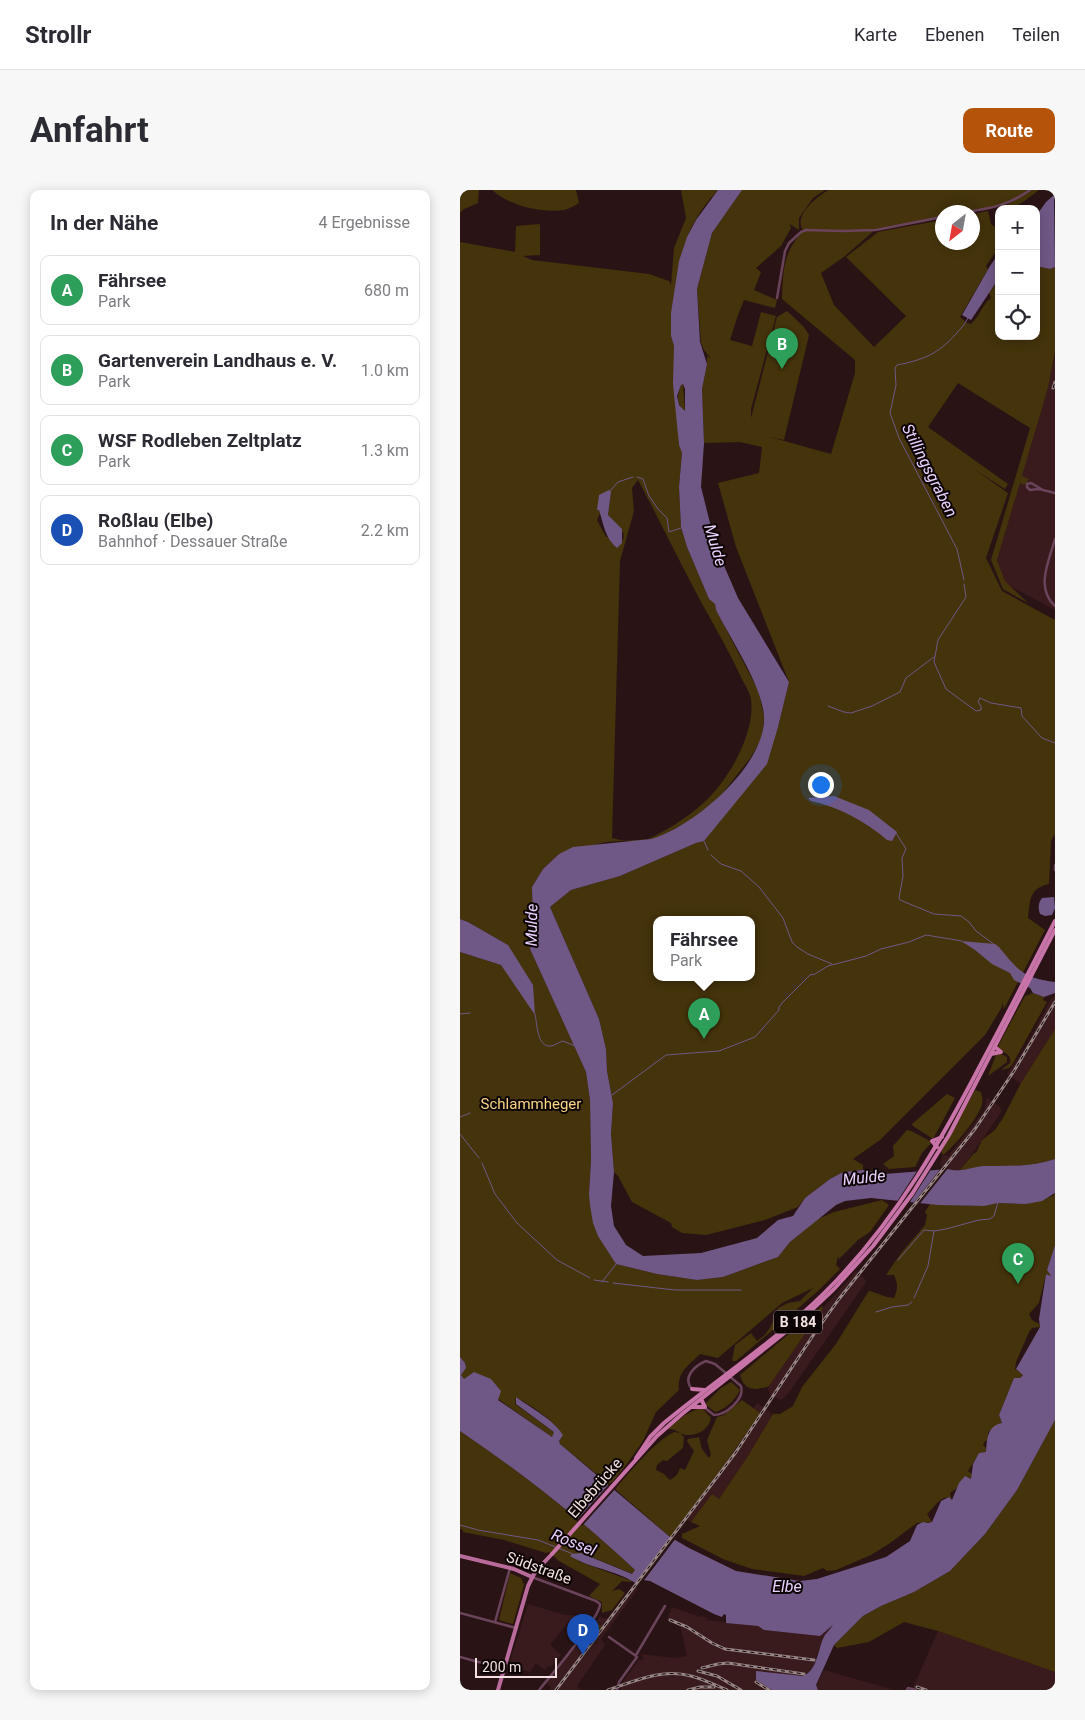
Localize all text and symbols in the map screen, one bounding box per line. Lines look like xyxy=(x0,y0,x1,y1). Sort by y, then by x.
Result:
text: Strollr xyxy=(25,21,91,49)
text: Karte xyxy=(854,24,897,45)
text: Ebenen xyxy=(925,24,984,45)
text: Teilen xyxy=(1012,24,1060,45)
button: Route xyxy=(963,108,1055,153)
text: Anfahrt xyxy=(30,110,149,151)
north arrow xyxy=(935,205,980,250)
map controls xyxy=(995,205,1040,340)
button: + xyxy=(995,205,1040,250)
text: In der Nähe xyxy=(50,211,158,235)
text: 4 Ergebnisse xyxy=(318,213,410,232)
button: − xyxy=(995,250,1040,295)
text: Fährsee xyxy=(98,269,166,292)
text: A xyxy=(62,281,72,300)
text: 680 m xyxy=(364,281,409,300)
text: Park xyxy=(98,292,130,311)
button: locate xyxy=(995,295,1040,340)
pin: B xyxy=(766,328,798,369)
text: Gartenverein Landhaus e. V. xyxy=(98,349,337,372)
text: B xyxy=(62,361,72,380)
text: 1.0 km xyxy=(361,361,409,380)
text: Park xyxy=(98,372,130,391)
water label: Stillingsgraben xyxy=(898,420,961,520)
text: WSF Rodleben Zeltplatz xyxy=(98,429,302,452)
text: C xyxy=(62,441,72,460)
text: 1.3 km xyxy=(361,441,409,460)
text: Park xyxy=(98,452,130,471)
text: Roßlau (Elbe) xyxy=(98,509,213,532)
text: D xyxy=(62,521,72,540)
text: 2.2 km xyxy=(361,521,409,540)
water label: Mulde xyxy=(700,522,731,568)
text: Bahnhof · Dessauer Straße xyxy=(98,532,287,551)
your location xyxy=(808,772,834,798)
water label: Mulde xyxy=(522,903,541,947)
popup xyxy=(653,916,755,981)
text: Fährsee xyxy=(670,928,738,951)
text: Park xyxy=(670,951,702,970)
pin: A xyxy=(688,998,720,1039)
park label: Schlammheger xyxy=(481,1095,581,1113)
water label: Mulde xyxy=(842,1166,886,1189)
pin: C xyxy=(1002,1243,1034,1284)
road number: B 184 xyxy=(774,1310,822,1334)
street label: Elbebrücke xyxy=(564,1454,626,1522)
water label: Rossel xyxy=(549,1525,599,1560)
street label: Südstraße xyxy=(504,1548,574,1588)
water label: Elbe xyxy=(772,1577,802,1596)
pin: D xyxy=(567,1614,599,1655)
scale bar xyxy=(475,1655,558,1678)
text: 200 m xyxy=(482,1659,521,1675)

